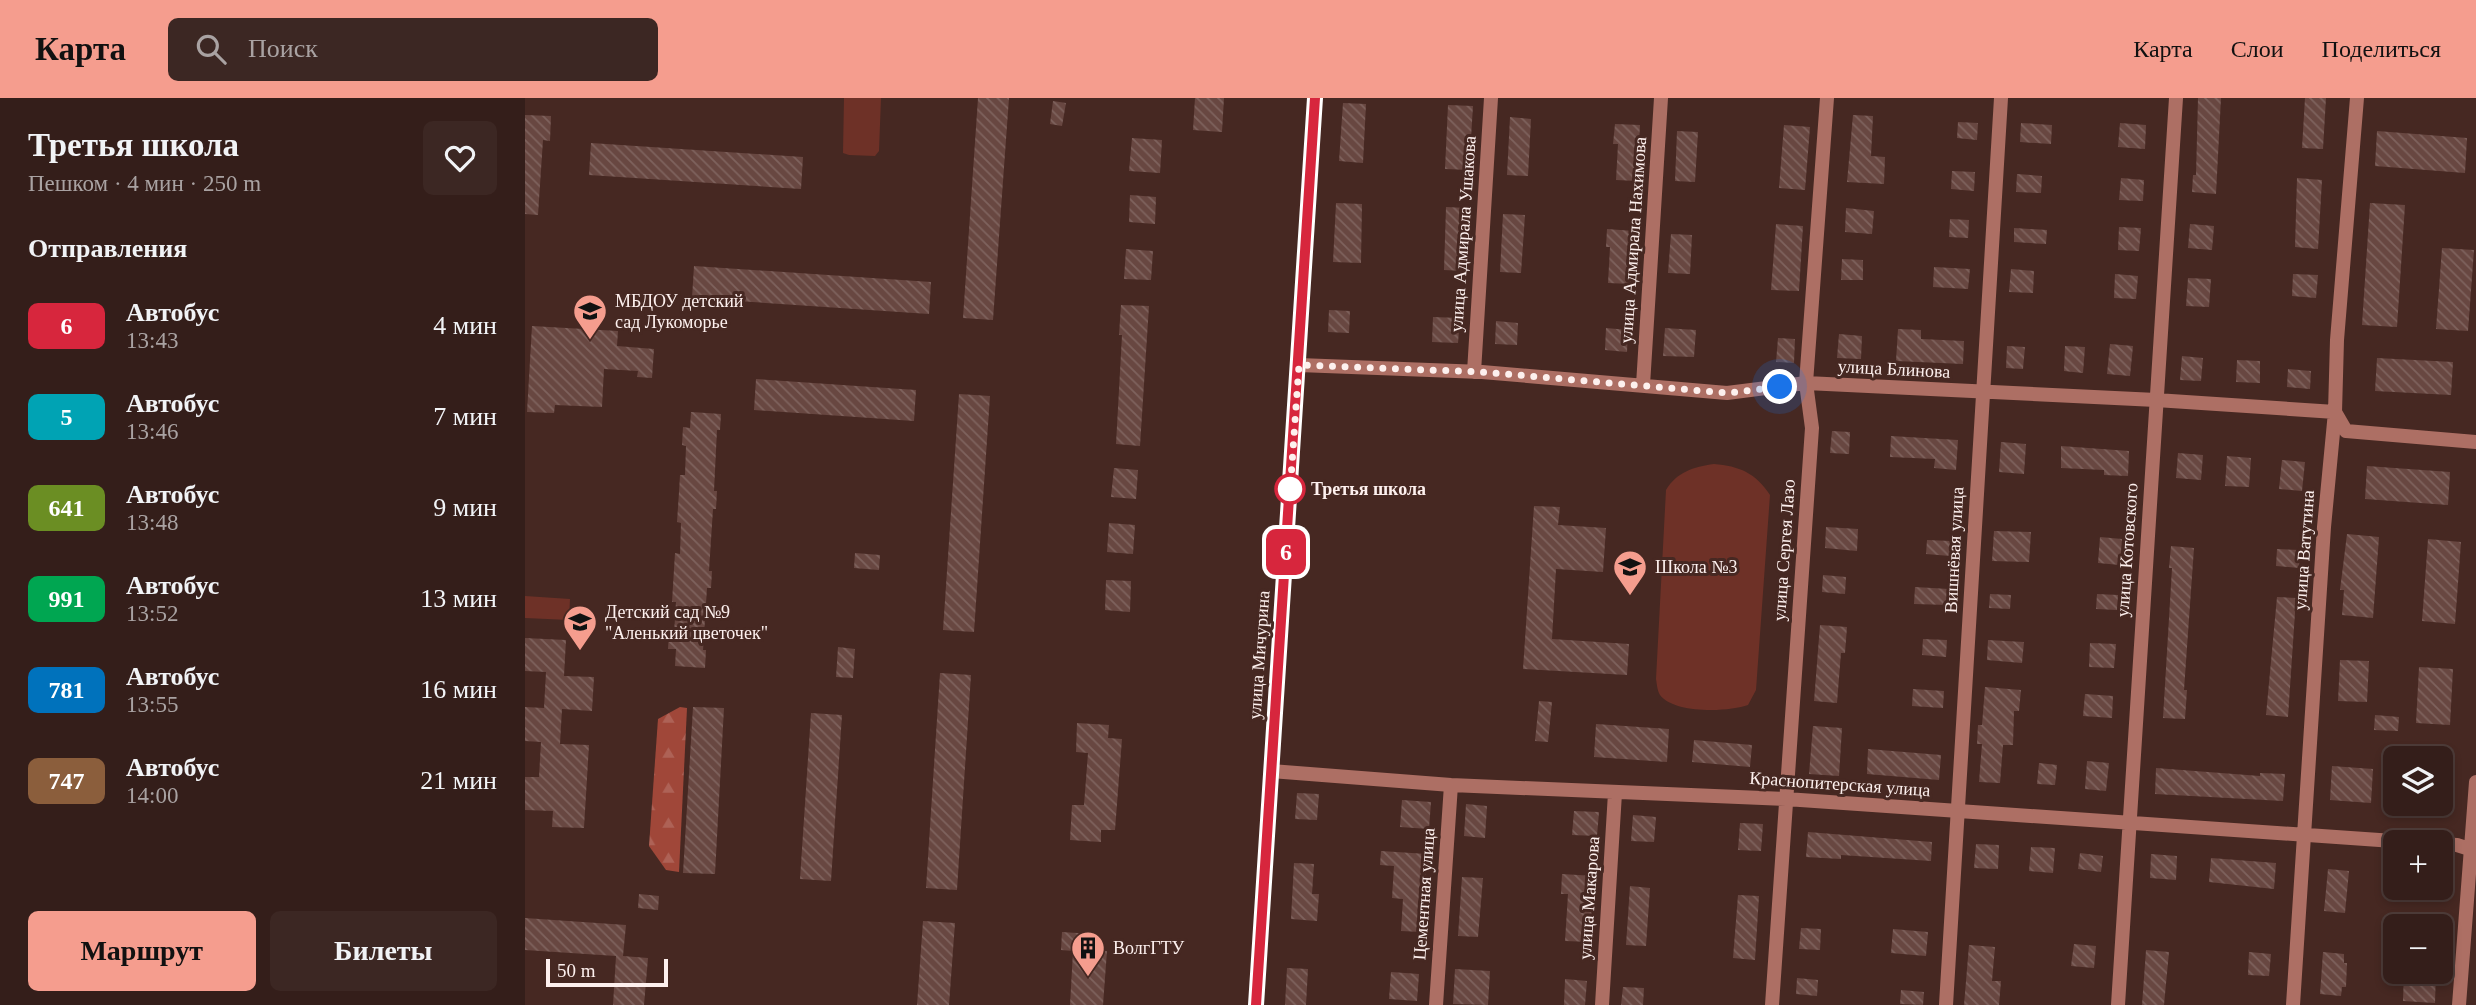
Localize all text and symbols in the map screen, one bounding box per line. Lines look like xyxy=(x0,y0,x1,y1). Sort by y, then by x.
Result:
search box xyxy=(168,18,658,81)
icon: search xyxy=(192,30,230,68)
text: Карта xyxy=(35,31,126,67)
text: Поиск xyxy=(248,34,318,63)
text: Карта xyxy=(2133,36,2193,62)
text: Слои xyxy=(2231,36,2284,62)
text: Поделиться xyxy=(2322,36,2441,62)
button: heart xyxy=(423,121,497,195)
text: Третья школа xyxy=(28,127,239,163)
street label: улица Адмирала Ушакова xyxy=(1446,135,1480,333)
street label: улица Адмирала Нахимова xyxy=(1616,136,1650,344)
text: Пешком · 4 мин · 250 m xyxy=(28,171,261,196)
text: Отправления xyxy=(28,234,187,263)
place label: МБДОУ детский сад Лукоморье xyxy=(615,291,744,332)
school or university icon: МБДОУ детский сад Лукоморье xyxy=(571,292,609,341)
text: Автобус xyxy=(126,298,219,327)
text: 4 мин xyxy=(433,311,497,340)
text: 6 xyxy=(61,313,73,339)
text: 13:43 xyxy=(126,328,178,353)
street label: улица Блинова xyxy=(1837,356,1951,382)
your location xyxy=(1762,369,1797,404)
text: Автобус xyxy=(126,389,219,418)
text: 7 мин xyxy=(433,402,497,431)
text: 5 xyxy=(61,404,73,430)
text: 13:46 xyxy=(126,419,178,444)
marker: Третья школа xyxy=(1275,474,1305,504)
street label: улица Сергея Лазо xyxy=(1769,478,1799,622)
place label: Третья школа xyxy=(1311,479,1426,499)
text: Автобус xyxy=(126,480,219,509)
street label: улица Котовского xyxy=(2112,482,2142,618)
street label: Вишнёвая улица xyxy=(1941,486,1967,614)
street label: улица Ватутина xyxy=(2290,489,2318,611)
text: 9 мин xyxy=(433,493,497,522)
text: 641 xyxy=(49,495,85,521)
text: 13:48 xyxy=(126,510,178,535)
line badge: 6 xyxy=(1263,529,1309,575)
text: 6 xyxy=(1280,539,1292,565)
school or university icon: Школа №3 xyxy=(1611,548,1649,597)
place label: Школа №3 xyxy=(1655,557,1737,577)
text: Автобус xyxy=(126,571,219,600)
text: 13 мин xyxy=(420,584,497,613)
text: 991 xyxy=(49,586,85,612)
street label: улица Мичурина xyxy=(1245,590,1273,720)
text: 13:52 xyxy=(126,601,178,626)
place label: Детский сад №9 "Аленький цветочек" xyxy=(605,602,768,643)
school or university icon: Детский сад №9 "Аленький цветочек" xyxy=(561,603,599,652)
text: Автобус xyxy=(126,662,219,691)
text: 16 мин xyxy=(420,675,497,704)
text: 781 xyxy=(49,677,85,703)
text: 13:55 xyxy=(126,692,178,717)
map controls xyxy=(2383,746,2453,984)
button: layers xyxy=(2383,746,2453,816)
text: Автобус xyxy=(126,753,219,782)
text: 21 мин xyxy=(420,766,497,795)
text: 747 xyxy=(49,768,85,794)
street label: Краснопитерская улица xyxy=(1749,768,1931,800)
text: 14:00 xyxy=(126,783,178,808)
street label: Цементная улица xyxy=(1409,827,1439,961)
button: + xyxy=(2383,830,2453,900)
street label: улица Макарова xyxy=(1575,836,1603,960)
button: Маршрут xyxy=(28,911,256,991)
button: Билеты xyxy=(270,911,497,991)
button: − xyxy=(2383,914,2453,984)
building icon: ВолгГТУ xyxy=(1069,929,1107,978)
place label: ВолгГТУ xyxy=(1113,938,1185,958)
scale bar xyxy=(546,956,669,988)
text: 50 m xyxy=(557,960,596,981)

